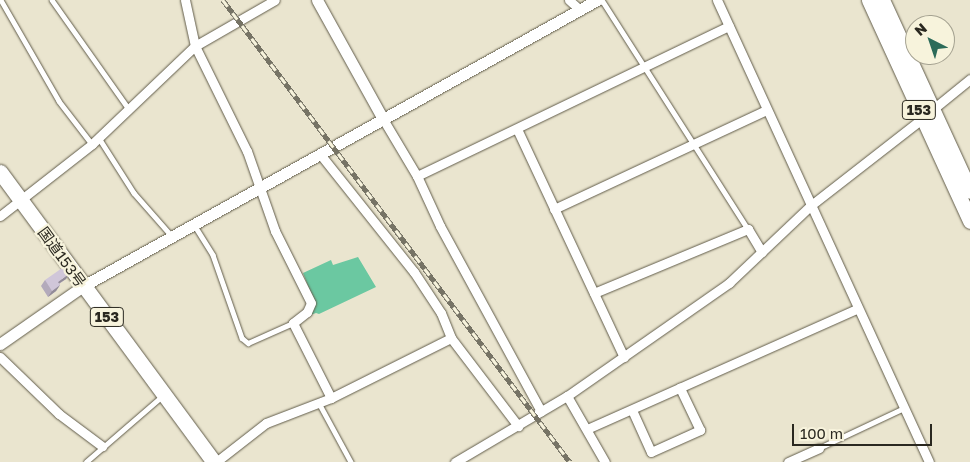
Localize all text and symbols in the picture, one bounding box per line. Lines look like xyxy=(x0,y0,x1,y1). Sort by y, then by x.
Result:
north arrow xyxy=(905,15,955,65)
text: N xyxy=(911,19,930,39)
road number: 153 xyxy=(902,98,936,122)
street label: 国道153号 xyxy=(34,223,90,291)
road number: 153 xyxy=(90,306,124,328)
scale bar xyxy=(795,414,935,446)
text: 100 m xyxy=(800,424,843,442)

